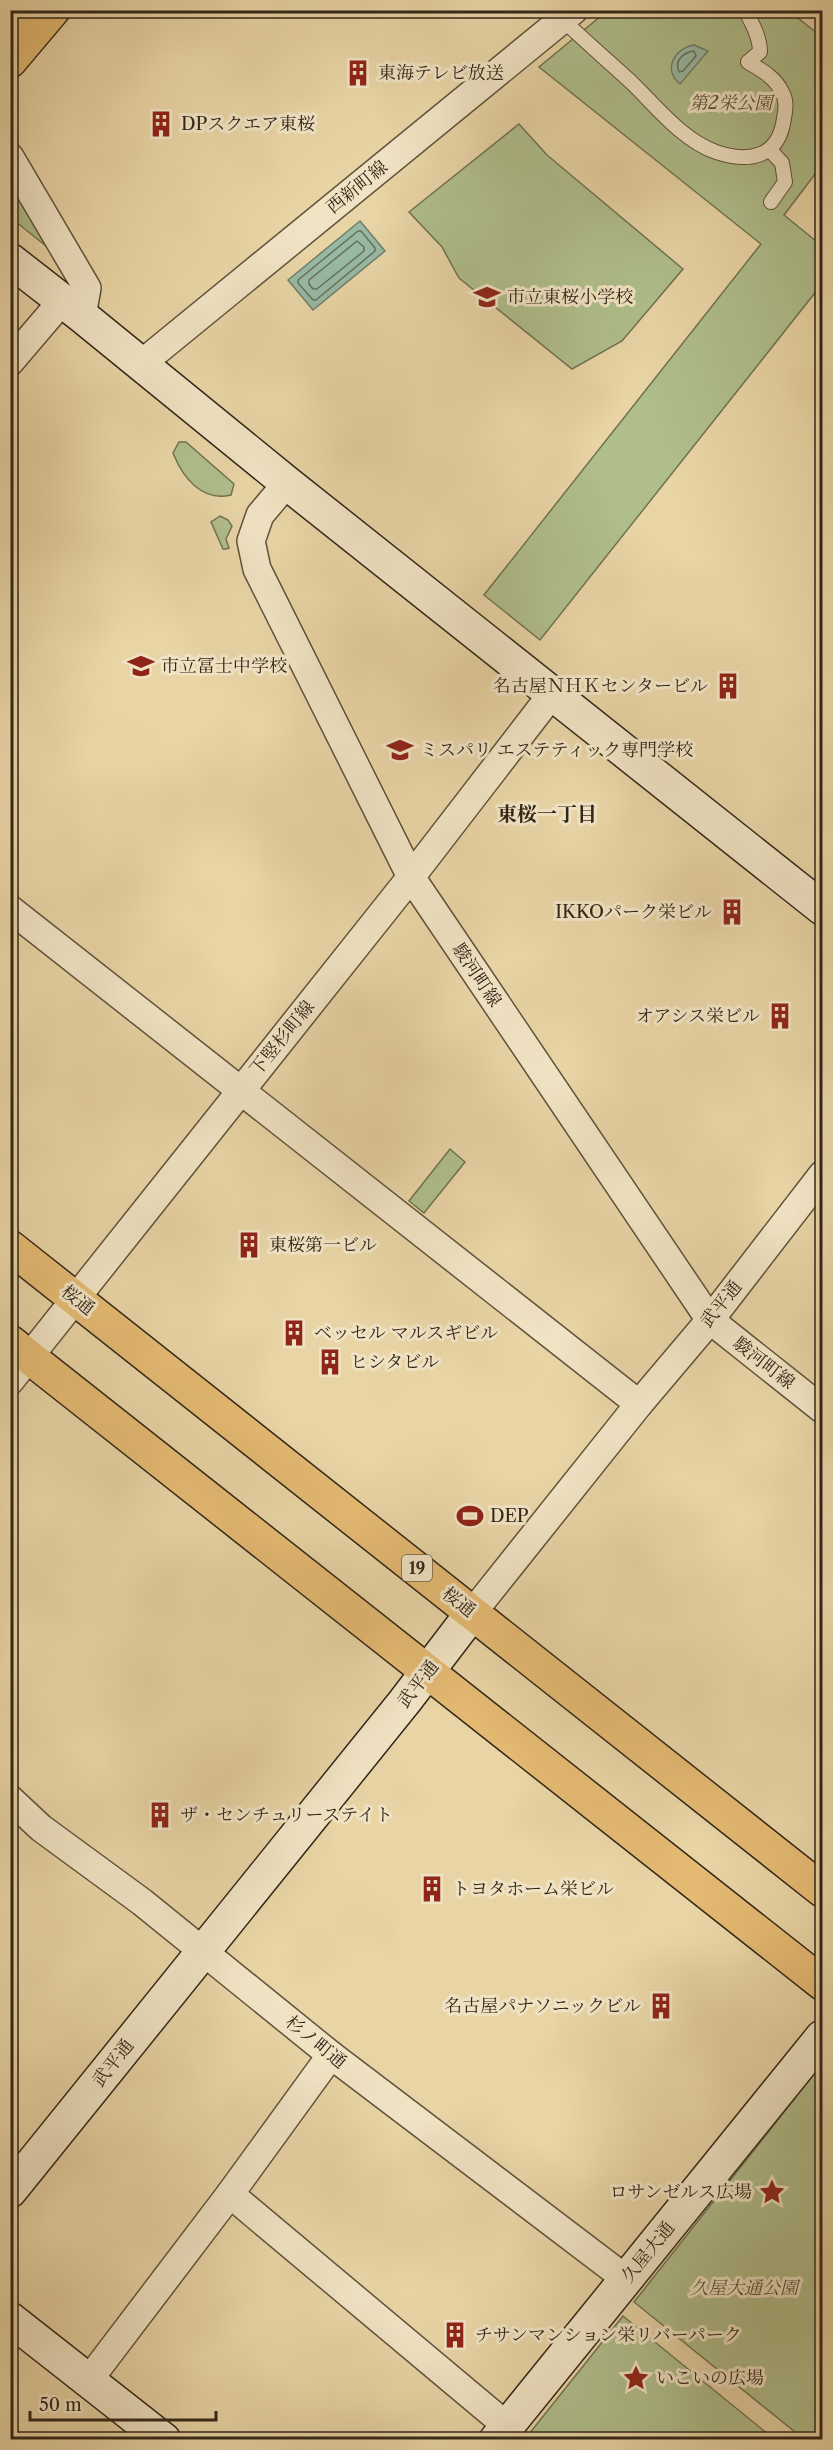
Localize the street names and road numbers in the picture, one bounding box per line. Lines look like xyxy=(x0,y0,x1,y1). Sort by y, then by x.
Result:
street label: 西新町線 xyxy=(322,156,392,218)
street label: 駿河町線 xyxy=(448,939,506,1011)
street label: 下竪杉町線 xyxy=(245,996,319,1080)
street label: 武平通 xyxy=(695,1276,747,1332)
street label: 桜通 xyxy=(57,1280,99,1320)
street label: 駿河町線 xyxy=(729,1332,799,1394)
road number: 19 xyxy=(402,1555,432,1581)
street label: 桜通 xyxy=(438,1582,480,1622)
street label: 武平通 xyxy=(393,1656,443,1712)
street label: 杉ノ町通 xyxy=(281,2011,351,2073)
street label: 武平通 xyxy=(88,2035,138,2091)
street label: 久屋大通 xyxy=(617,2217,679,2287)

